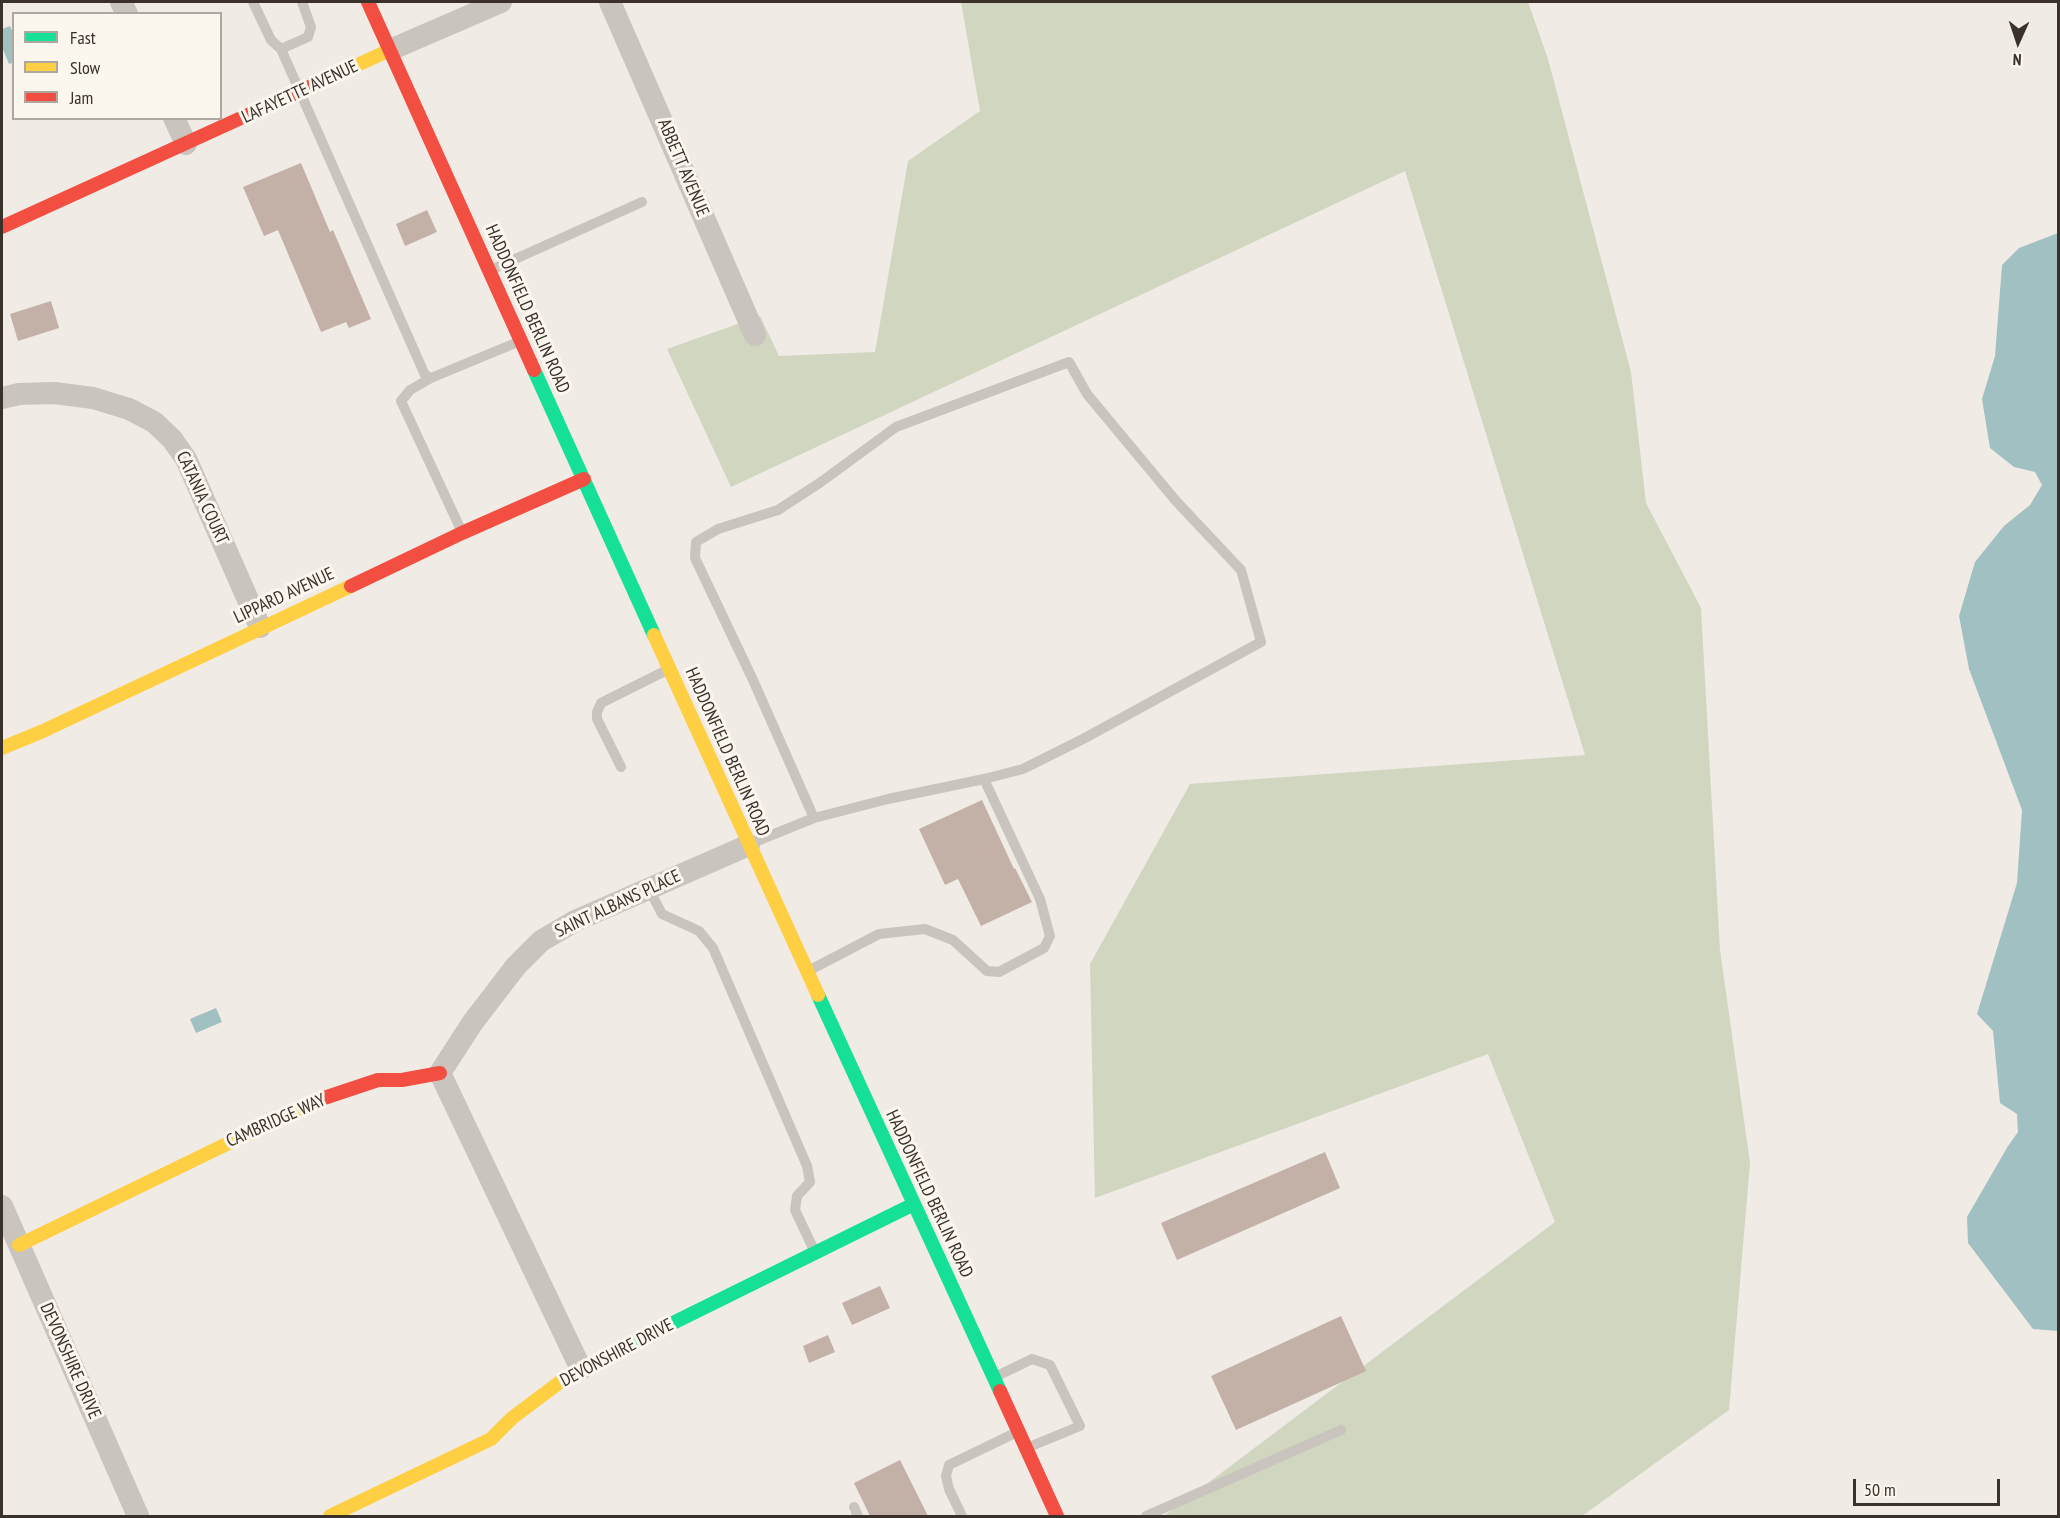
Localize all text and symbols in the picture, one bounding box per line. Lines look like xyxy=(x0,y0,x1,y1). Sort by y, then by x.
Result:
legend xyxy=(12,12,222,120)
north arrow xyxy=(1988,12,2048,72)
text: Fast xyxy=(70,26,96,49)
text: N xyxy=(2012,50,2022,70)
text: Slow xyxy=(70,56,100,79)
street label: LAFAYETTE AVENUE xyxy=(239,56,361,128)
text: Jam xyxy=(70,86,93,109)
street label: ABBETT AVENUE xyxy=(653,116,713,220)
street label: HADDONFIELD BERLIN ROAD xyxy=(480,221,574,397)
street label: CATANIA COURT xyxy=(171,448,233,548)
street label: LIPPARD AVENUE xyxy=(230,563,338,629)
street label: HADDONFIELD BERLIN ROAD xyxy=(680,664,774,840)
street label: SAINT ALBANS PLACE xyxy=(552,865,684,943)
street label: CAMBRIDGE WAY xyxy=(223,1090,329,1152)
street label: HADDONFIELD BERLIN ROAD xyxy=(881,1107,977,1281)
street label: DEVONSHIRE DRIVE xyxy=(35,1300,105,1422)
street label: DEVONSHIRE DRIVE xyxy=(557,1314,677,1392)
scale bar xyxy=(1856,1467,2003,1505)
text: 50 m xyxy=(1864,1478,1896,1501)

